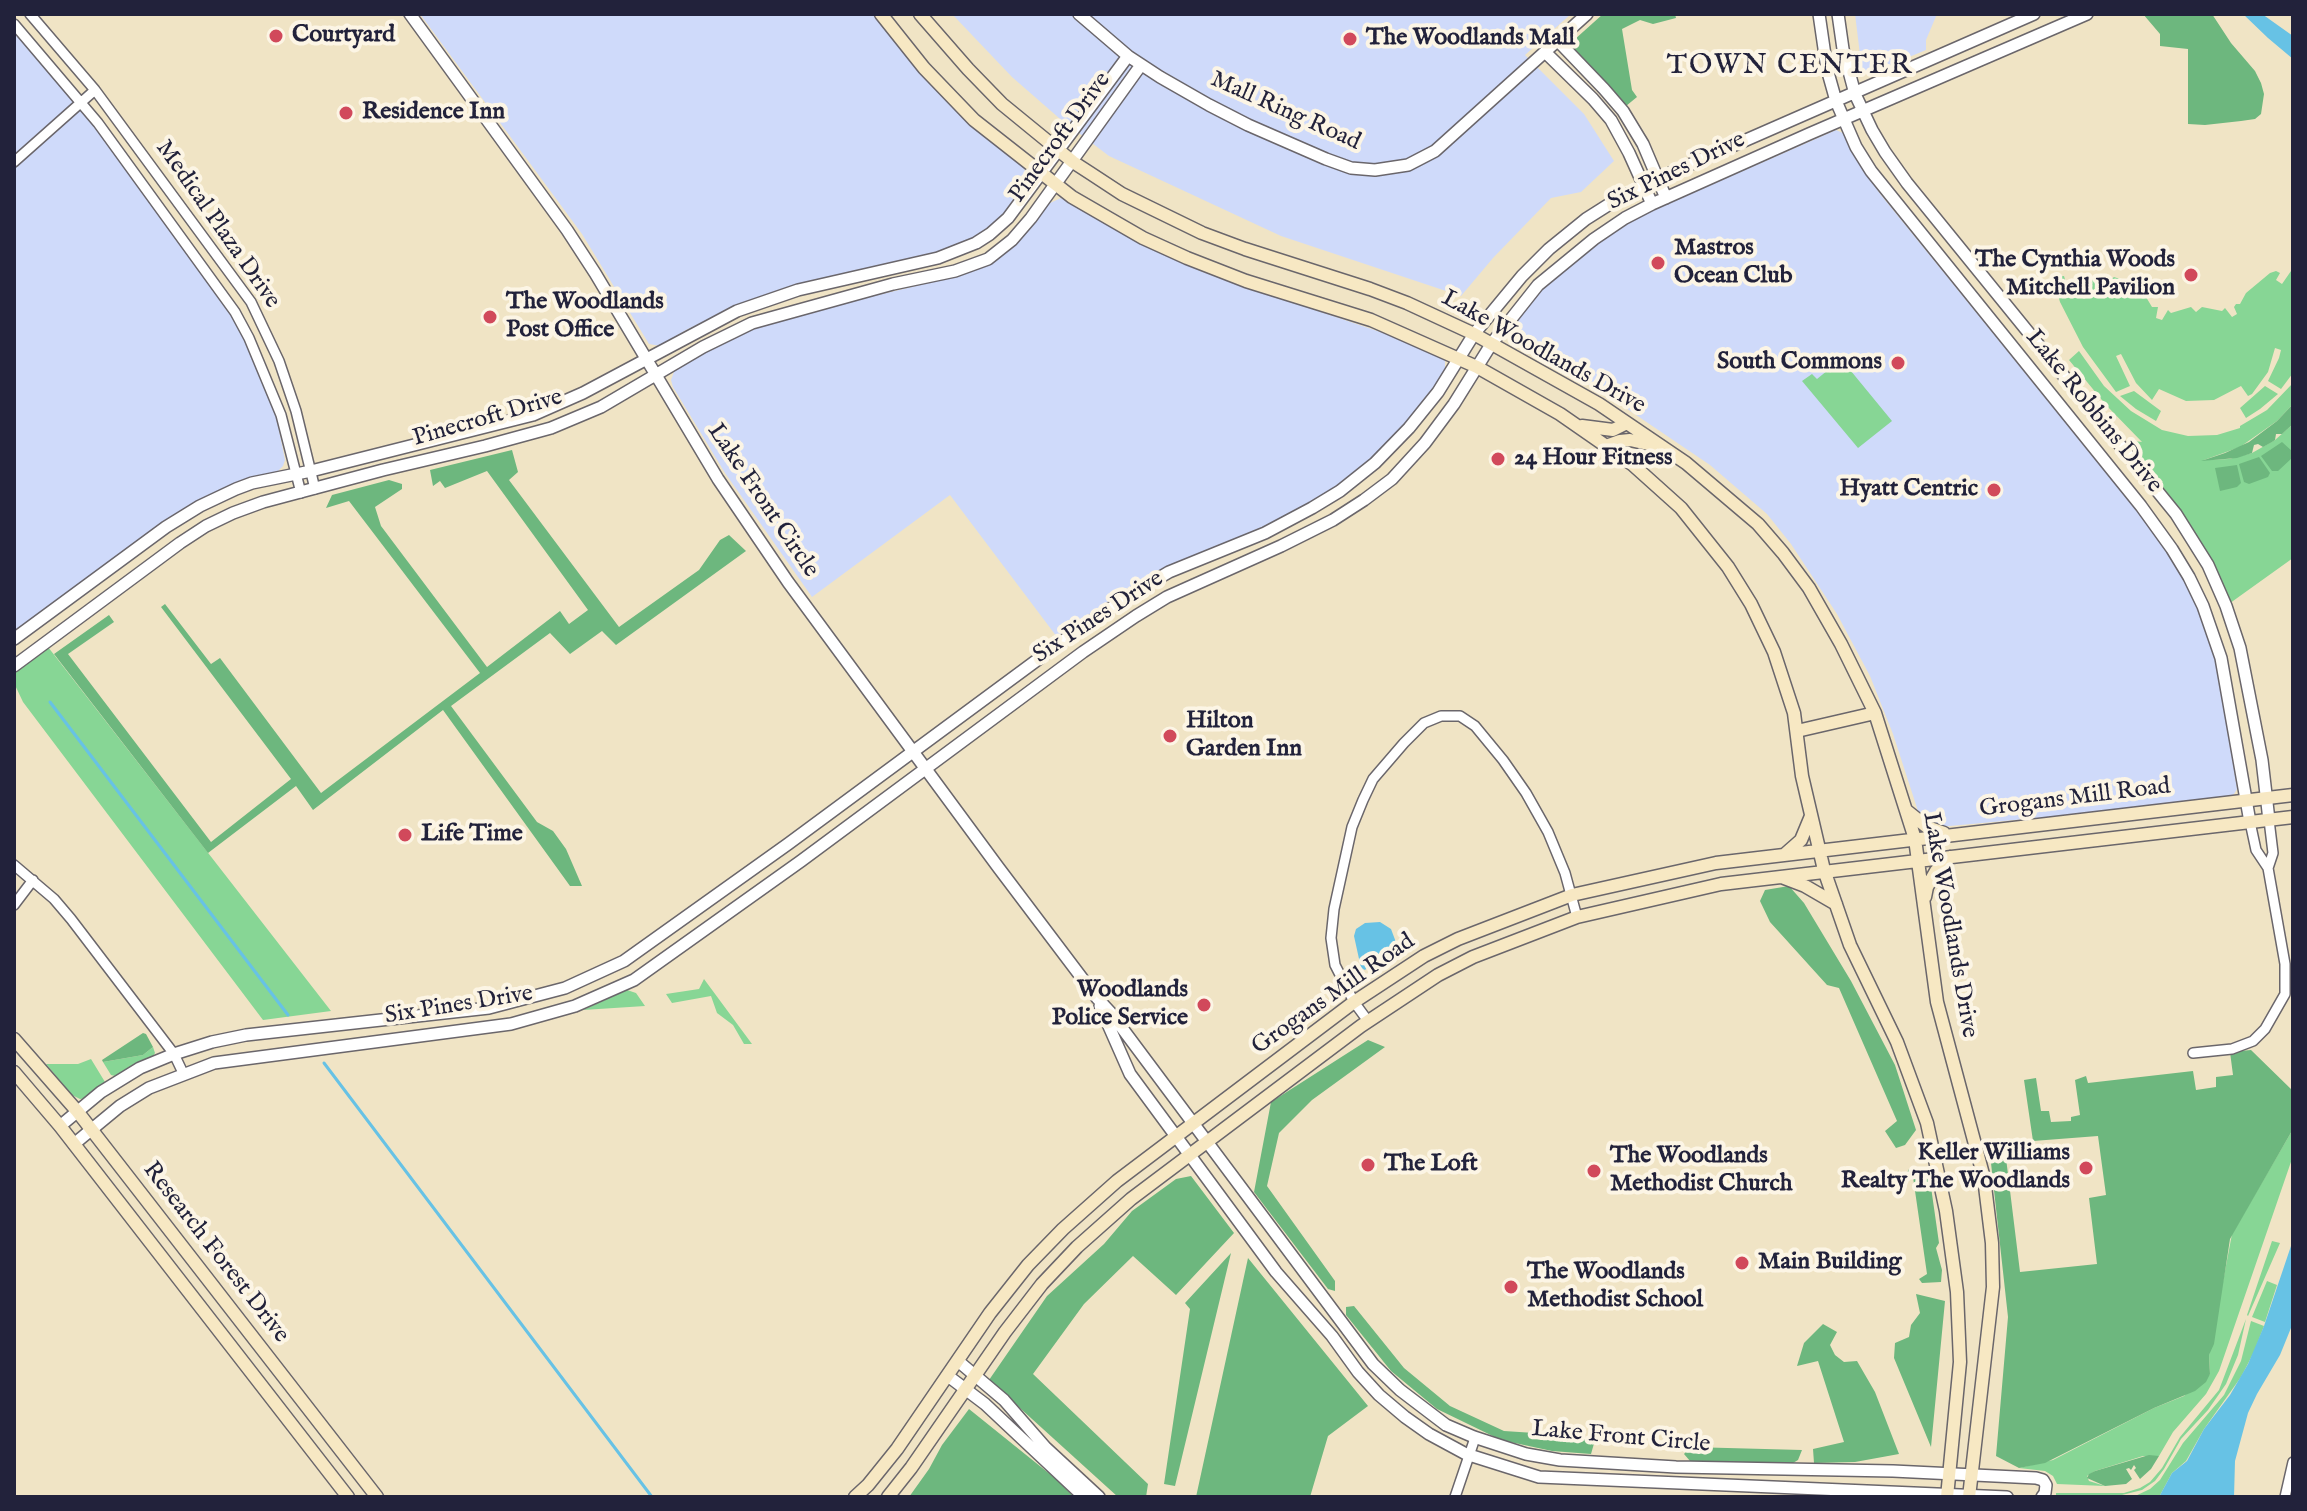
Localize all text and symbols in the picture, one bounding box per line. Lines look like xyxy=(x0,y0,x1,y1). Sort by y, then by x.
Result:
place label: Courtyard xyxy=(292,22,395,50)
place label: The Woodlands Mall xyxy=(1366,25,1575,53)
marker: Courtyard xyxy=(267,27,285,45)
marker: The Woodlands Mall xyxy=(1341,30,1359,48)
district label: TOWN CENTER xyxy=(1667,50,1913,84)
street label: Mall Ring Road xyxy=(1206,66,1364,158)
street label: Pinecroft Drive xyxy=(1004,67,1118,209)
place label: Residence Inn xyxy=(362,99,505,127)
marker: Residence Inn xyxy=(337,104,355,122)
street label: Six Pines Drive xyxy=(1604,126,1750,218)
street label: Medical Plaza Drive xyxy=(148,135,286,315)
place label: Mastros Ocean Club xyxy=(1674,235,1792,291)
place label: The Cynthia Woods Mitchell Pavilion xyxy=(1975,247,2175,303)
marker: Mastros Ocean Club xyxy=(1649,254,1667,272)
marker: The Cynthia Woods Mitchell Pavilion xyxy=(2182,266,2200,284)
street label: Lake Woodlands Drive xyxy=(1436,285,1650,421)
place label: The Woodlands Post Office xyxy=(506,289,664,345)
marker: The Woodlands Post Office xyxy=(481,308,499,326)
street label: Lake Robbins Drive xyxy=(2018,325,2168,499)
place label: South Commons xyxy=(1717,349,1882,377)
marker: South Commons xyxy=(1889,354,1907,372)
street label: Pinecroft Drive xyxy=(410,384,566,454)
street label: Lake Front Circle xyxy=(700,419,824,583)
place label: 24 Hour Fitness xyxy=(1514,445,1672,473)
marker: 24 Hour Fitness xyxy=(1489,450,1507,468)
place label: Hyatt Centric xyxy=(1840,476,1978,504)
marker: Hyatt Centric xyxy=(1985,481,2003,499)
street label: Six Pines Drive xyxy=(1029,565,1169,671)
place label: Hilton Garden Inn xyxy=(1186,708,1302,764)
marker: Hilton Garden Inn xyxy=(1161,727,1179,745)
street label: Grogans Mill Road xyxy=(1978,773,2172,825)
street label: Lake Woodlands Drive xyxy=(1915,810,1983,1040)
place label: Life Time xyxy=(421,821,523,849)
marker: Life Time xyxy=(396,826,414,844)
street label: Grogans Mill Road xyxy=(1247,928,1421,1062)
place label: Woodlands Police Service xyxy=(1052,977,1188,1033)
street label: Six Pines Drive xyxy=(383,980,535,1032)
marker: Woodlands Police Service xyxy=(1195,996,1213,1014)
place label: Keller Williams Realty The Woodlands xyxy=(1841,1140,2070,1196)
place label: The Woodlands Methodist Church xyxy=(1610,1143,1792,1199)
place label: The Loft xyxy=(1384,1151,1478,1179)
marker: The Loft xyxy=(1359,1156,1377,1174)
street label: Research Forest Drive xyxy=(135,1157,295,1349)
marker: Keller Williams Realty The Woodlands xyxy=(2077,1159,2095,1177)
marker: The Woodlands Methodist Church xyxy=(1585,1162,1603,1180)
place label: Main Building xyxy=(1758,1249,1902,1277)
marker: Main Building xyxy=(1733,1254,1751,1272)
place label: The Woodlands Methodist School xyxy=(1527,1259,1703,1315)
marker: The Woodlands Methodist School xyxy=(1502,1278,1520,1296)
street label: Lake Front Circle xyxy=(1530,1416,1712,1460)

